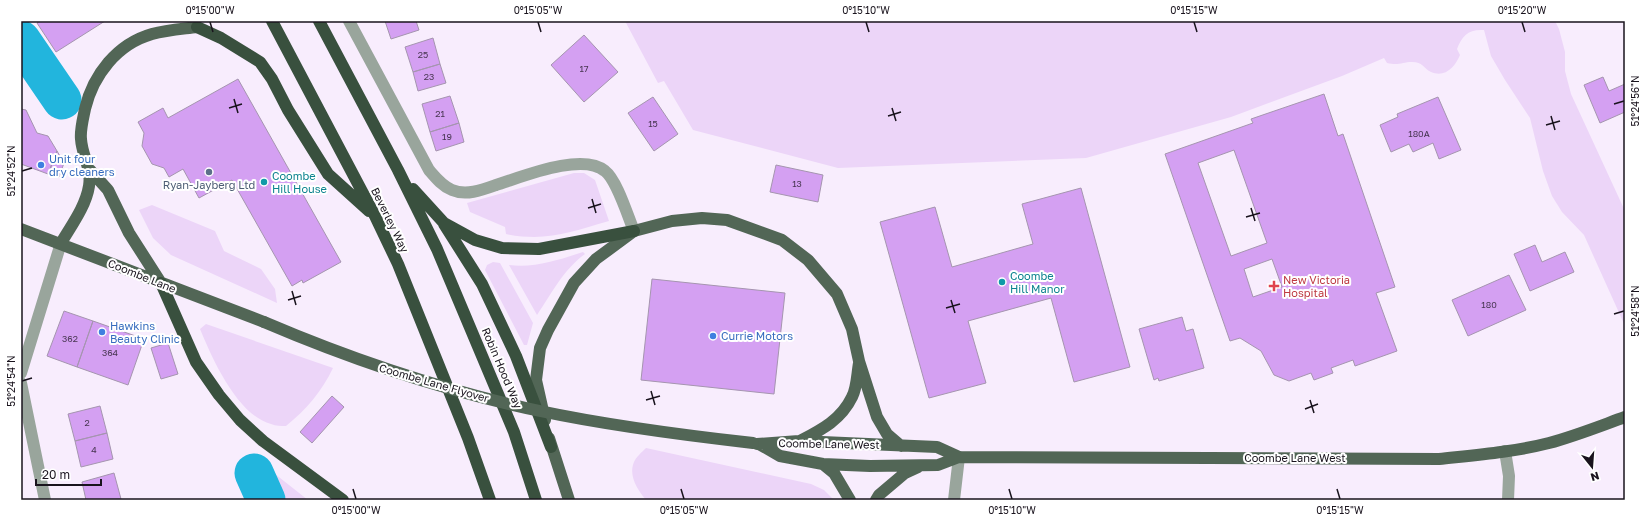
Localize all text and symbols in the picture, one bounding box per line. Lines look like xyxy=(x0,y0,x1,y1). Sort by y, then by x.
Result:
text: 0°15'00"W xyxy=(185,4,235,16)
text: 0°15'05"W xyxy=(514,4,563,16)
text: 0°15'10"W xyxy=(842,4,890,16)
text: 0°15'15"W xyxy=(1170,4,1218,16)
text: 0°15'20"W xyxy=(1498,4,1547,16)
house number: 25 xyxy=(418,49,428,60)
house number: 17 xyxy=(579,63,589,74)
house number: 23 xyxy=(424,71,434,82)
text: 51°24'56"N xyxy=(1629,75,1641,127)
house number: 21 xyxy=(435,108,445,119)
house number: 15 xyxy=(648,118,658,129)
house number: 180A xyxy=(1408,128,1430,139)
house number: 19 xyxy=(442,131,452,142)
text: 51°24'52"N xyxy=(5,146,17,196)
place label: Unit four dry cleaners xyxy=(49,152,115,178)
marker: Unit four dry cleaners xyxy=(36,160,46,170)
marker: Ryan-Jayberg Ltd xyxy=(204,167,214,177)
place label: Coombe Hill House xyxy=(272,169,327,195)
marker: Coombe Hill House xyxy=(259,177,269,187)
place label: Ryan-Jayberg Ltd xyxy=(163,178,255,191)
house number: 13 xyxy=(792,178,802,189)
street label: Beverley Way xyxy=(369,185,412,254)
street label: Coombe Lane xyxy=(106,256,178,295)
place label: Coombe Hill Manor xyxy=(1010,269,1065,295)
place label: New Victoria Hospital xyxy=(1283,273,1350,299)
marker: Coombe Hill Manor xyxy=(997,277,1007,287)
marker: New Victoria Hospital xyxy=(1268,280,1280,292)
text: 51°24'58"N xyxy=(1629,285,1641,337)
house number: 180 xyxy=(1481,299,1497,310)
place label: Hawkins Beauty Clinic xyxy=(110,319,180,345)
street label: Robin Hood Way xyxy=(480,325,525,410)
marker: Hawkins Beauty Clinic xyxy=(97,327,107,337)
place label: Currie Motors xyxy=(721,329,793,342)
marker: Currie Motors xyxy=(708,331,718,341)
house number: 362 xyxy=(62,333,78,344)
house number: 364 xyxy=(102,347,119,358)
text: 51°24'54"N xyxy=(5,355,17,407)
street label: Coombe Lane Flyover xyxy=(378,361,491,405)
house number: 2 xyxy=(84,417,90,428)
street label: Coombe Lane West xyxy=(778,436,880,451)
house number: 4 xyxy=(91,444,97,455)
north arrow xyxy=(1572,447,1612,487)
street label: Coombe Lane West xyxy=(1244,451,1346,464)
scale bar xyxy=(36,461,101,487)
text: 20 m xyxy=(42,467,70,482)
text: N xyxy=(1589,470,1601,484)
text: 0°15'00"W xyxy=(331,504,381,516)
text: 0°15'05"W xyxy=(660,504,709,516)
text: 0°15'10"W xyxy=(988,504,1036,516)
text: 0°15'15"W xyxy=(1316,504,1364,516)

